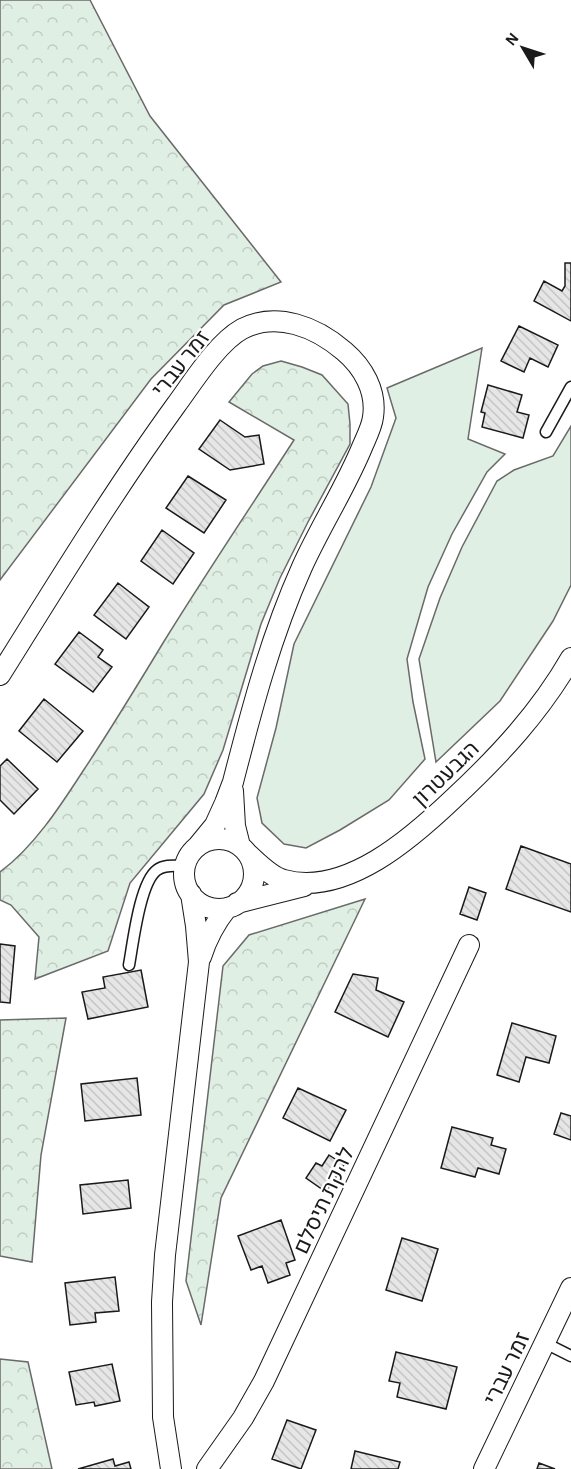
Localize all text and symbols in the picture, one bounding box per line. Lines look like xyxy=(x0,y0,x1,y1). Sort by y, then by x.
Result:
north arrow xyxy=(493,18,553,78)
text: N xyxy=(502,30,522,49)
street label: זמר עברי xyxy=(148,326,214,401)
street label: הגבעטרון xyxy=(408,737,483,810)
street label: להקת תיסלם xyxy=(290,1144,358,1257)
street label: זמר עברי xyxy=(480,1329,534,1408)

